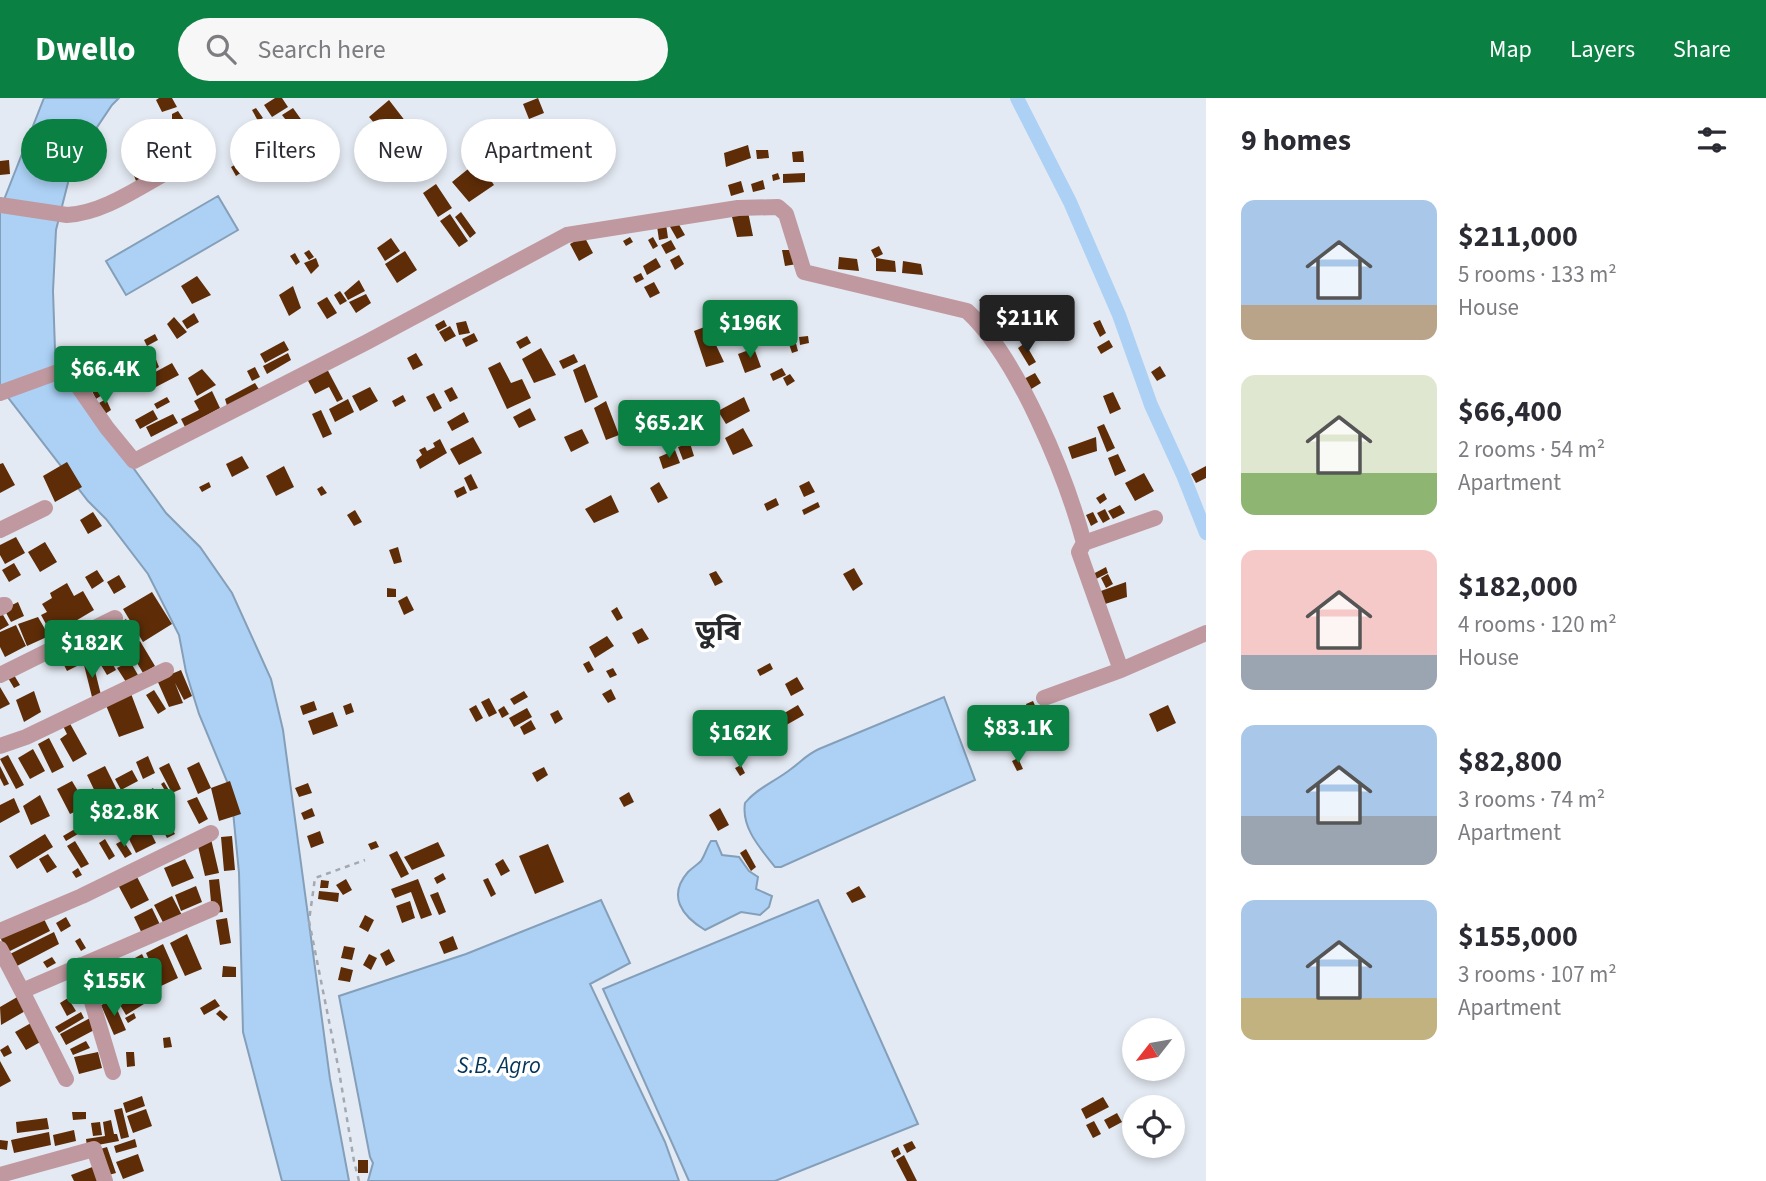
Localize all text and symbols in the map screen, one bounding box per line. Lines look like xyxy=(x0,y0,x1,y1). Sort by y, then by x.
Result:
search box xyxy=(178,18,668,81)
text: Dwello xyxy=(35,26,136,73)
icon: search xyxy=(202,30,240,68)
text: Search here xyxy=(258,31,386,68)
text: Map xyxy=(1489,32,1532,67)
text: Layers xyxy=(1570,32,1635,67)
text: Share xyxy=(1673,32,1731,67)
chip: Buy xyxy=(21,119,107,182)
chip: Rent xyxy=(121,119,216,182)
chip: Filters xyxy=(230,119,340,182)
chip: New xyxy=(354,119,447,182)
chip: Apartment xyxy=(461,119,616,182)
text: 9 homes xyxy=(1241,119,1351,162)
icon: filters xyxy=(1693,121,1731,159)
text: $211,000 xyxy=(1458,215,1578,258)
icon: home xyxy=(1297,228,1381,312)
text: 5 rooms · 133 m² xyxy=(1458,258,1617,291)
text: House xyxy=(1458,291,1519,324)
pin: $211K xyxy=(978,296,1076,355)
pin: $196K xyxy=(701,300,799,360)
text: $211K xyxy=(996,301,1058,334)
text: $196K xyxy=(719,306,781,339)
pin: $66.4K xyxy=(48,346,162,406)
text: $66.4K xyxy=(70,352,140,385)
text: $66,400 xyxy=(1458,390,1562,433)
pin: $65.2K xyxy=(612,400,726,460)
icon: home xyxy=(1297,403,1381,487)
text: $65.2K xyxy=(634,406,704,439)
text: 2 rooms · 54 m² xyxy=(1458,433,1605,466)
text: Apartment xyxy=(1458,466,1561,499)
text: $182,000 xyxy=(1458,565,1578,608)
icon: home xyxy=(1297,578,1381,662)
text: 4 rooms · 120 m² xyxy=(1458,608,1617,641)
district label: ডুবি xyxy=(695,611,742,651)
pin: $182K xyxy=(43,620,141,680)
text: $182K xyxy=(61,626,123,659)
text: House xyxy=(1458,641,1519,674)
pin: $83.1K xyxy=(961,706,1075,765)
pin: $162K xyxy=(691,710,789,770)
text: $83.1K xyxy=(983,711,1053,744)
text: $162K xyxy=(709,716,771,749)
text: $82,800 xyxy=(1458,740,1562,783)
icon: home xyxy=(1297,753,1381,837)
text: 3 rooms · 74 m² xyxy=(1458,783,1605,816)
pin: $82.8K xyxy=(67,790,181,849)
text: $82.8K xyxy=(89,795,159,828)
text: Apartment xyxy=(1458,816,1561,849)
text: $155,000 xyxy=(1458,915,1578,958)
icon: home xyxy=(1297,928,1381,1012)
pin: $155K xyxy=(65,958,163,1018)
text: 3 rooms · 107 m² xyxy=(1458,958,1617,991)
text: $155K xyxy=(83,964,145,997)
text: Apartment xyxy=(1458,991,1561,1024)
north arrow xyxy=(1122,1018,1185,1082)
map controls xyxy=(1122,1018,1185,1158)
water label: S.B. Agro xyxy=(457,1049,541,1082)
button: locate xyxy=(1122,1095,1185,1158)

